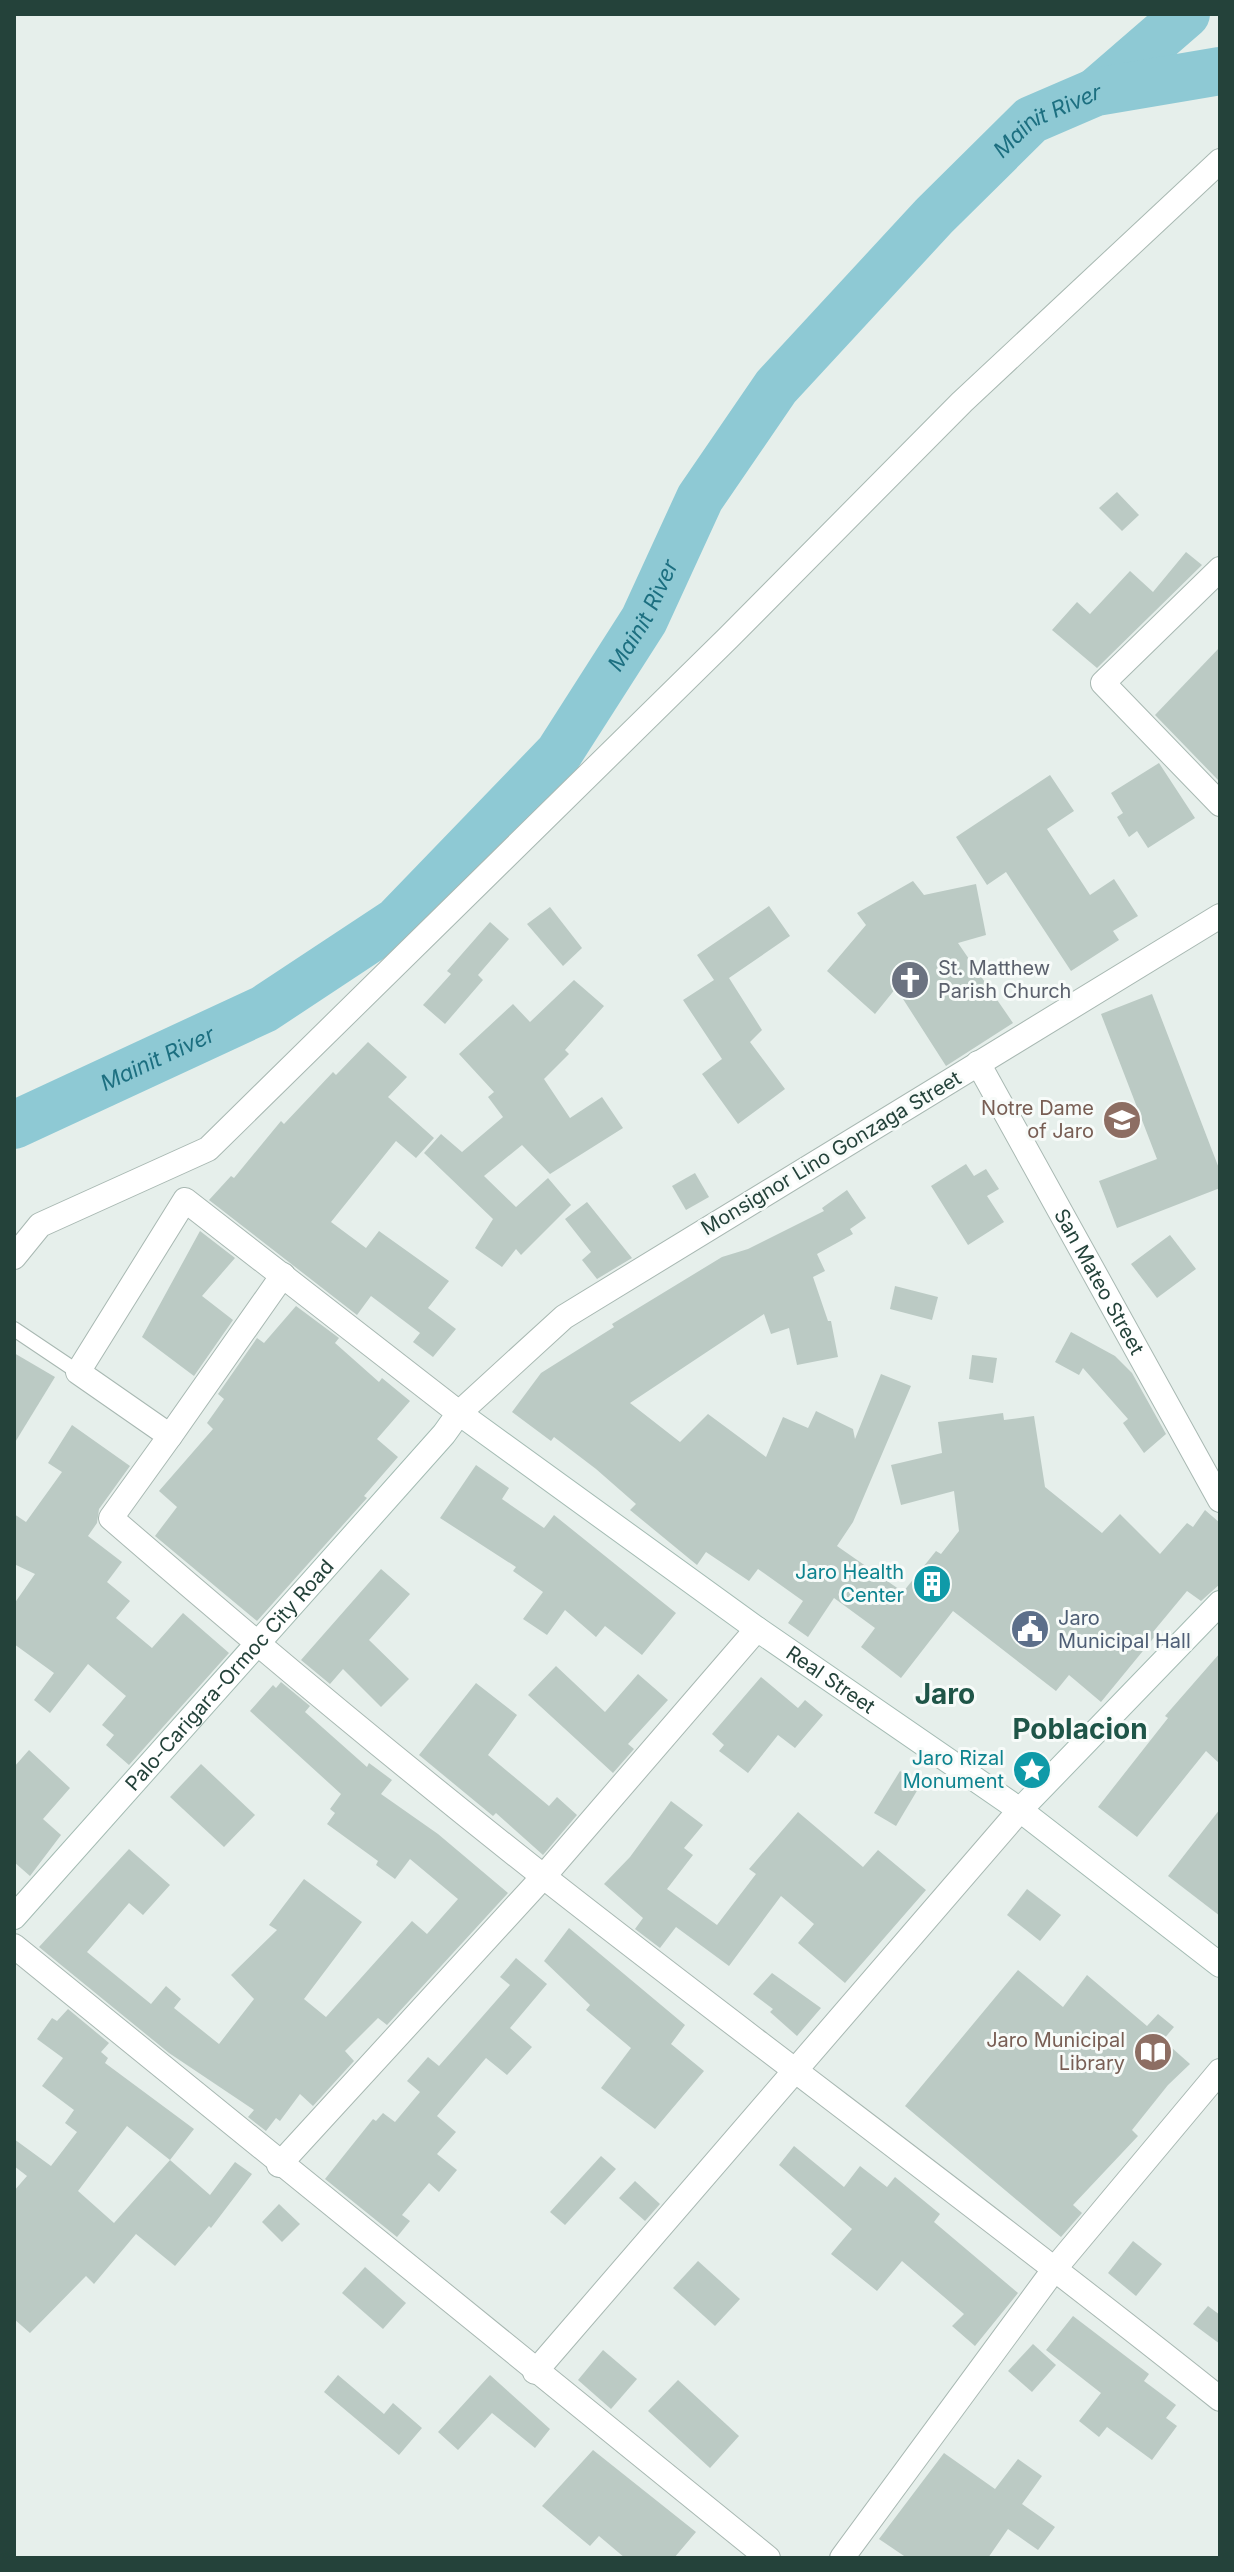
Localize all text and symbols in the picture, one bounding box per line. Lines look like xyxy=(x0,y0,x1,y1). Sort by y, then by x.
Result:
water label: Mainit River xyxy=(988,78,1103,163)
water label: Mainit River xyxy=(602,555,683,676)
place label: St. Matthew Parish Church xyxy=(938,956,1071,1003)
church icon: St. Matthew Parish Church xyxy=(889,959,931,1001)
water label: Mainit River xyxy=(96,1021,219,1096)
street label: Monsignor Lino Gonzaga Street xyxy=(697,1066,966,1240)
place label: Notre Dame of Jaro xyxy=(981,1096,1094,1143)
school or university icon: Notre Dame of Jaro xyxy=(1101,1099,1143,1141)
street label: San Mateo Street xyxy=(1049,1205,1149,1359)
street label: Palo-Carigara-Ormoc City Road xyxy=(120,1555,339,1796)
place label: Jaro Health Center xyxy=(795,1560,904,1607)
building icon: Jaro Health Center xyxy=(911,1563,953,1605)
place label: Jaro Municipal Hall xyxy=(1058,1606,1191,1653)
public building icon: Jaro Municipal Hall xyxy=(1009,1608,1051,1650)
street label: Real Street xyxy=(782,1641,880,1719)
district label: Jaro xyxy=(915,1677,975,1711)
district label: Poblacion xyxy=(1012,1712,1148,1746)
place label: Jaro Rizal Monument xyxy=(903,1746,1004,1793)
place icon: Jaro Rizal Monument xyxy=(1011,1749,1053,1791)
place label: Jaro Municipal Library xyxy=(986,2028,1125,2075)
library icon: Jaro Municipal Library xyxy=(1132,2031,1174,2073)

